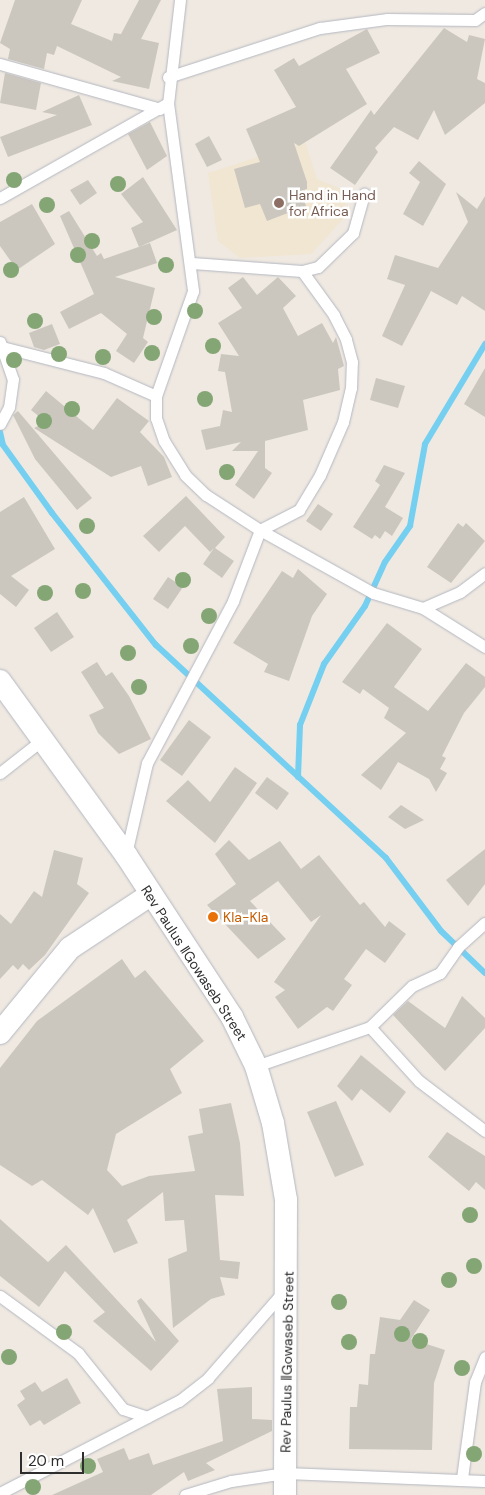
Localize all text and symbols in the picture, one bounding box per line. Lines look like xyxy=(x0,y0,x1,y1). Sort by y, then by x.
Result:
place label: Hand in Hand for Africa xyxy=(289,187,376,220)
marker: Hand in Hand for Africa xyxy=(273,197,285,209)
street label: Rev Paulus ǁGowaseb Street xyxy=(137,882,251,1044)
place label: Kla-Kla xyxy=(223,909,268,925)
marker: Kla-Kla xyxy=(207,911,219,923)
street label: Rev Paulus ǁGowaseb Street xyxy=(277,1271,297,1453)
scale bar xyxy=(22,1442,86,1474)
text: 20 m xyxy=(28,1451,64,1471)

